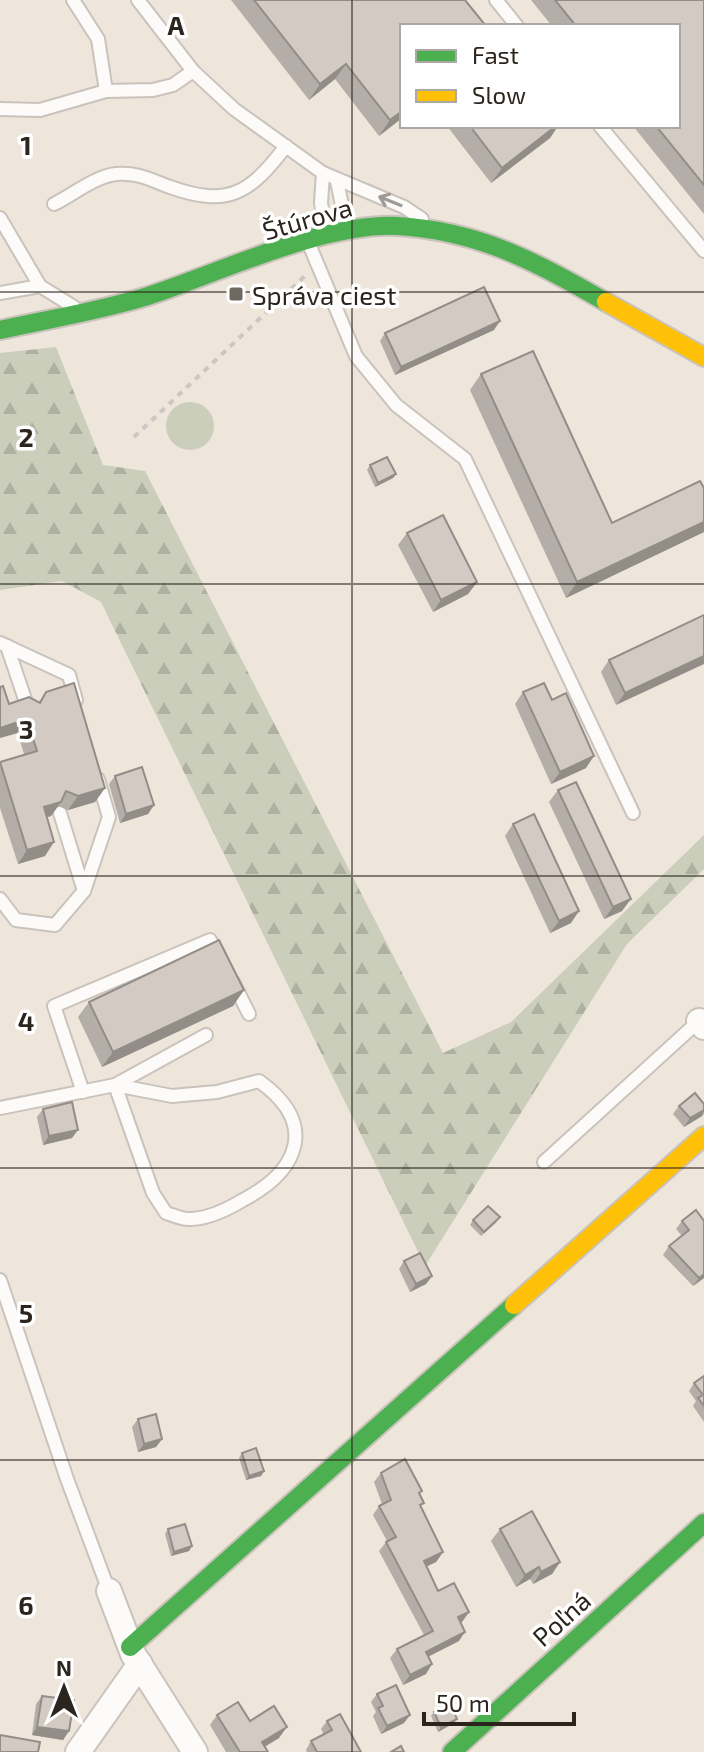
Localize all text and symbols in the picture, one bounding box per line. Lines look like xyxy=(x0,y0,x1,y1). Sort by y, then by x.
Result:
text: A xyxy=(168,9,185,40)
legend xyxy=(400,24,680,128)
text: Fast xyxy=(472,40,519,69)
text: Slow xyxy=(472,80,526,109)
text: 1 xyxy=(20,129,32,160)
street label: Štúrova xyxy=(259,190,355,246)
one-way arrow xyxy=(378,192,403,207)
place label: Správa ciest xyxy=(252,279,396,310)
marker: Správa ciest xyxy=(227,285,245,303)
text: 2 xyxy=(18,421,34,452)
text: 3 xyxy=(19,713,33,744)
text: 4 xyxy=(18,1005,34,1036)
text: 5 xyxy=(19,1297,33,1328)
street label: Poľná xyxy=(526,1584,596,1652)
text: 6 xyxy=(18,1589,34,1620)
north arrow xyxy=(24,1648,104,1728)
text: N xyxy=(56,1654,72,1680)
scale bar xyxy=(424,1676,574,1726)
text: 50 m xyxy=(436,1688,490,1717)

